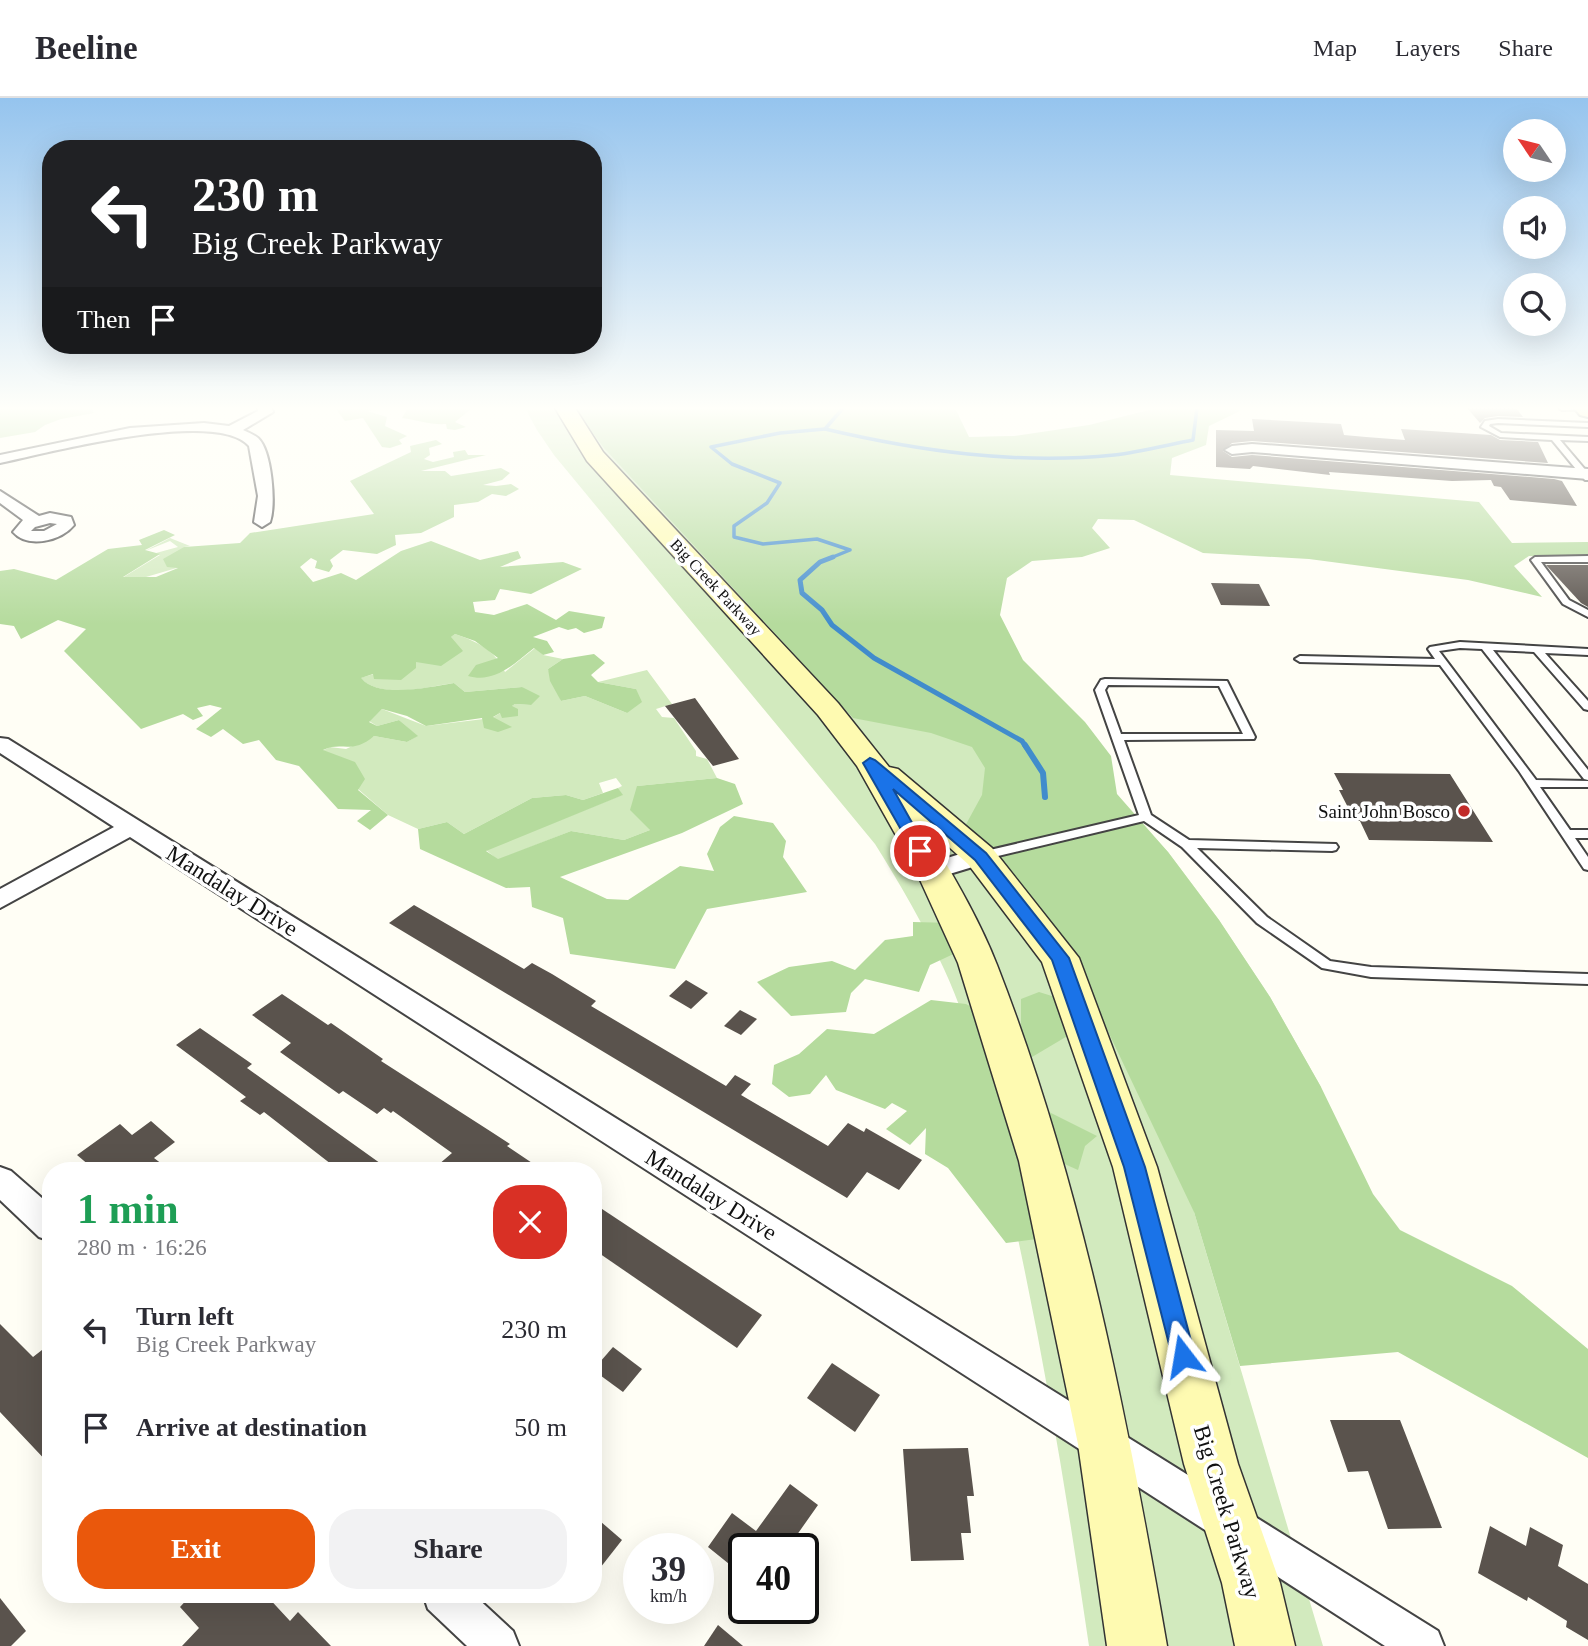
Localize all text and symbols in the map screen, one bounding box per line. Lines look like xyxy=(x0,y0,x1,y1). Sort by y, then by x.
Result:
text: Beeline xyxy=(35,30,138,66)
text: Map xyxy=(1313,35,1357,61)
text: Layers xyxy=(1395,35,1460,61)
text: Share xyxy=(1498,35,1553,61)
north arrow xyxy=(1503,119,1566,182)
map controls xyxy=(1503,119,1566,336)
text: 230 m xyxy=(192,167,319,222)
icon: left xyxy=(77,168,168,259)
button: sound xyxy=(1503,196,1566,259)
text: Big Creek Parkway xyxy=(192,225,443,261)
button: search xyxy=(1503,273,1566,336)
icon: arrive xyxy=(144,301,182,339)
text: Then xyxy=(77,305,130,334)
street label: Big Creek Parkway xyxy=(666,535,765,639)
place label: Saint John Bosco xyxy=(1318,801,1450,822)
marker: Saint John Bosco xyxy=(1456,803,1472,819)
pin xyxy=(890,821,950,881)
icon: arrive xyxy=(901,832,939,870)
street label: Mandalay Drive xyxy=(162,841,302,941)
street label: Mandalay Drive xyxy=(641,1145,781,1245)
button: close xyxy=(493,1185,567,1259)
text: 1 min xyxy=(77,1186,179,1232)
text: 280 m · 16:26 xyxy=(77,1235,207,1260)
text: Turn left xyxy=(136,1302,234,1331)
icon: left xyxy=(77,1311,115,1349)
text: 230 m xyxy=(501,1315,567,1344)
position arrow xyxy=(1146,1319,1220,1393)
text: Big Creek Parkway xyxy=(136,1332,316,1357)
icon: arrive xyxy=(77,1409,115,1447)
text: Arrive at destination xyxy=(136,1413,367,1442)
text: 50 m xyxy=(514,1413,567,1442)
street label: Big Creek Parkway xyxy=(1189,1422,1265,1602)
button: Exit xyxy=(77,1509,315,1589)
button: Share xyxy=(329,1509,567,1589)
speed limit sign: 40 xyxy=(728,1533,819,1624)
text: 39 xyxy=(651,1550,686,1589)
text: km/h xyxy=(650,1586,687,1606)

